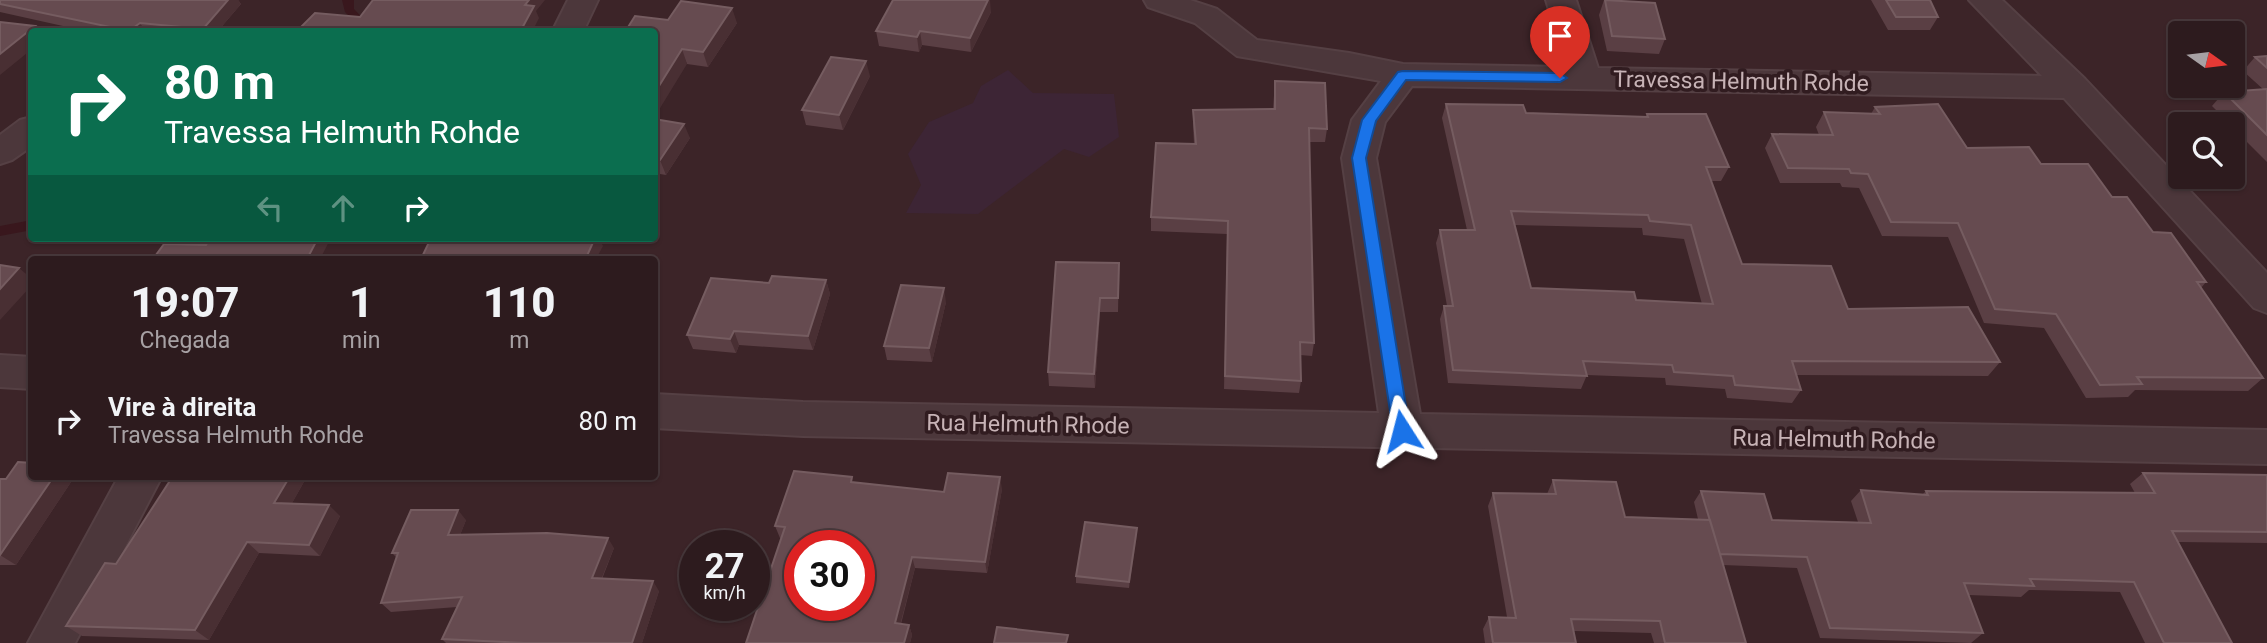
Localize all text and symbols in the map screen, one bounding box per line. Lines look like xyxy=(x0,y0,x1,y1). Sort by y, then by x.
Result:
pin xyxy=(1530,6,1590,78)
icon: arrive xyxy=(1541,17,1579,55)
north arrow xyxy=(2168,21,2245,98)
map controls xyxy=(2168,21,2245,189)
text: 80 m xyxy=(164,54,275,111)
icon: right xyxy=(49,56,140,147)
street label: Travessa Helmuth Rohde xyxy=(1613,66,1869,97)
button: search xyxy=(2168,112,2245,189)
text: Travessa Helmuth Rohde xyxy=(164,113,520,151)
icon: left xyxy=(251,189,289,227)
icon: ahead xyxy=(324,189,362,227)
icon: right xyxy=(397,189,435,227)
text: 19:07 xyxy=(130,278,240,327)
text: 1 xyxy=(349,278,373,327)
text: 110 xyxy=(483,278,556,327)
text: Chegada xyxy=(140,327,230,354)
text: min xyxy=(342,327,380,354)
text: m xyxy=(509,327,529,354)
text: Vire à direita xyxy=(108,392,256,422)
position arrow xyxy=(1365,394,1439,468)
icon: right xyxy=(49,402,87,440)
text: 80 m xyxy=(579,406,637,436)
street label: Rua Helmuth Rhode xyxy=(926,409,1130,440)
text: Travessa Helmuth Rohde xyxy=(108,422,364,449)
street label: Rua Helmuth Rohde xyxy=(1732,424,1936,455)
speed limit sign: 30 xyxy=(784,530,875,621)
text: 27 xyxy=(704,546,745,587)
text: km/h xyxy=(703,582,746,603)

